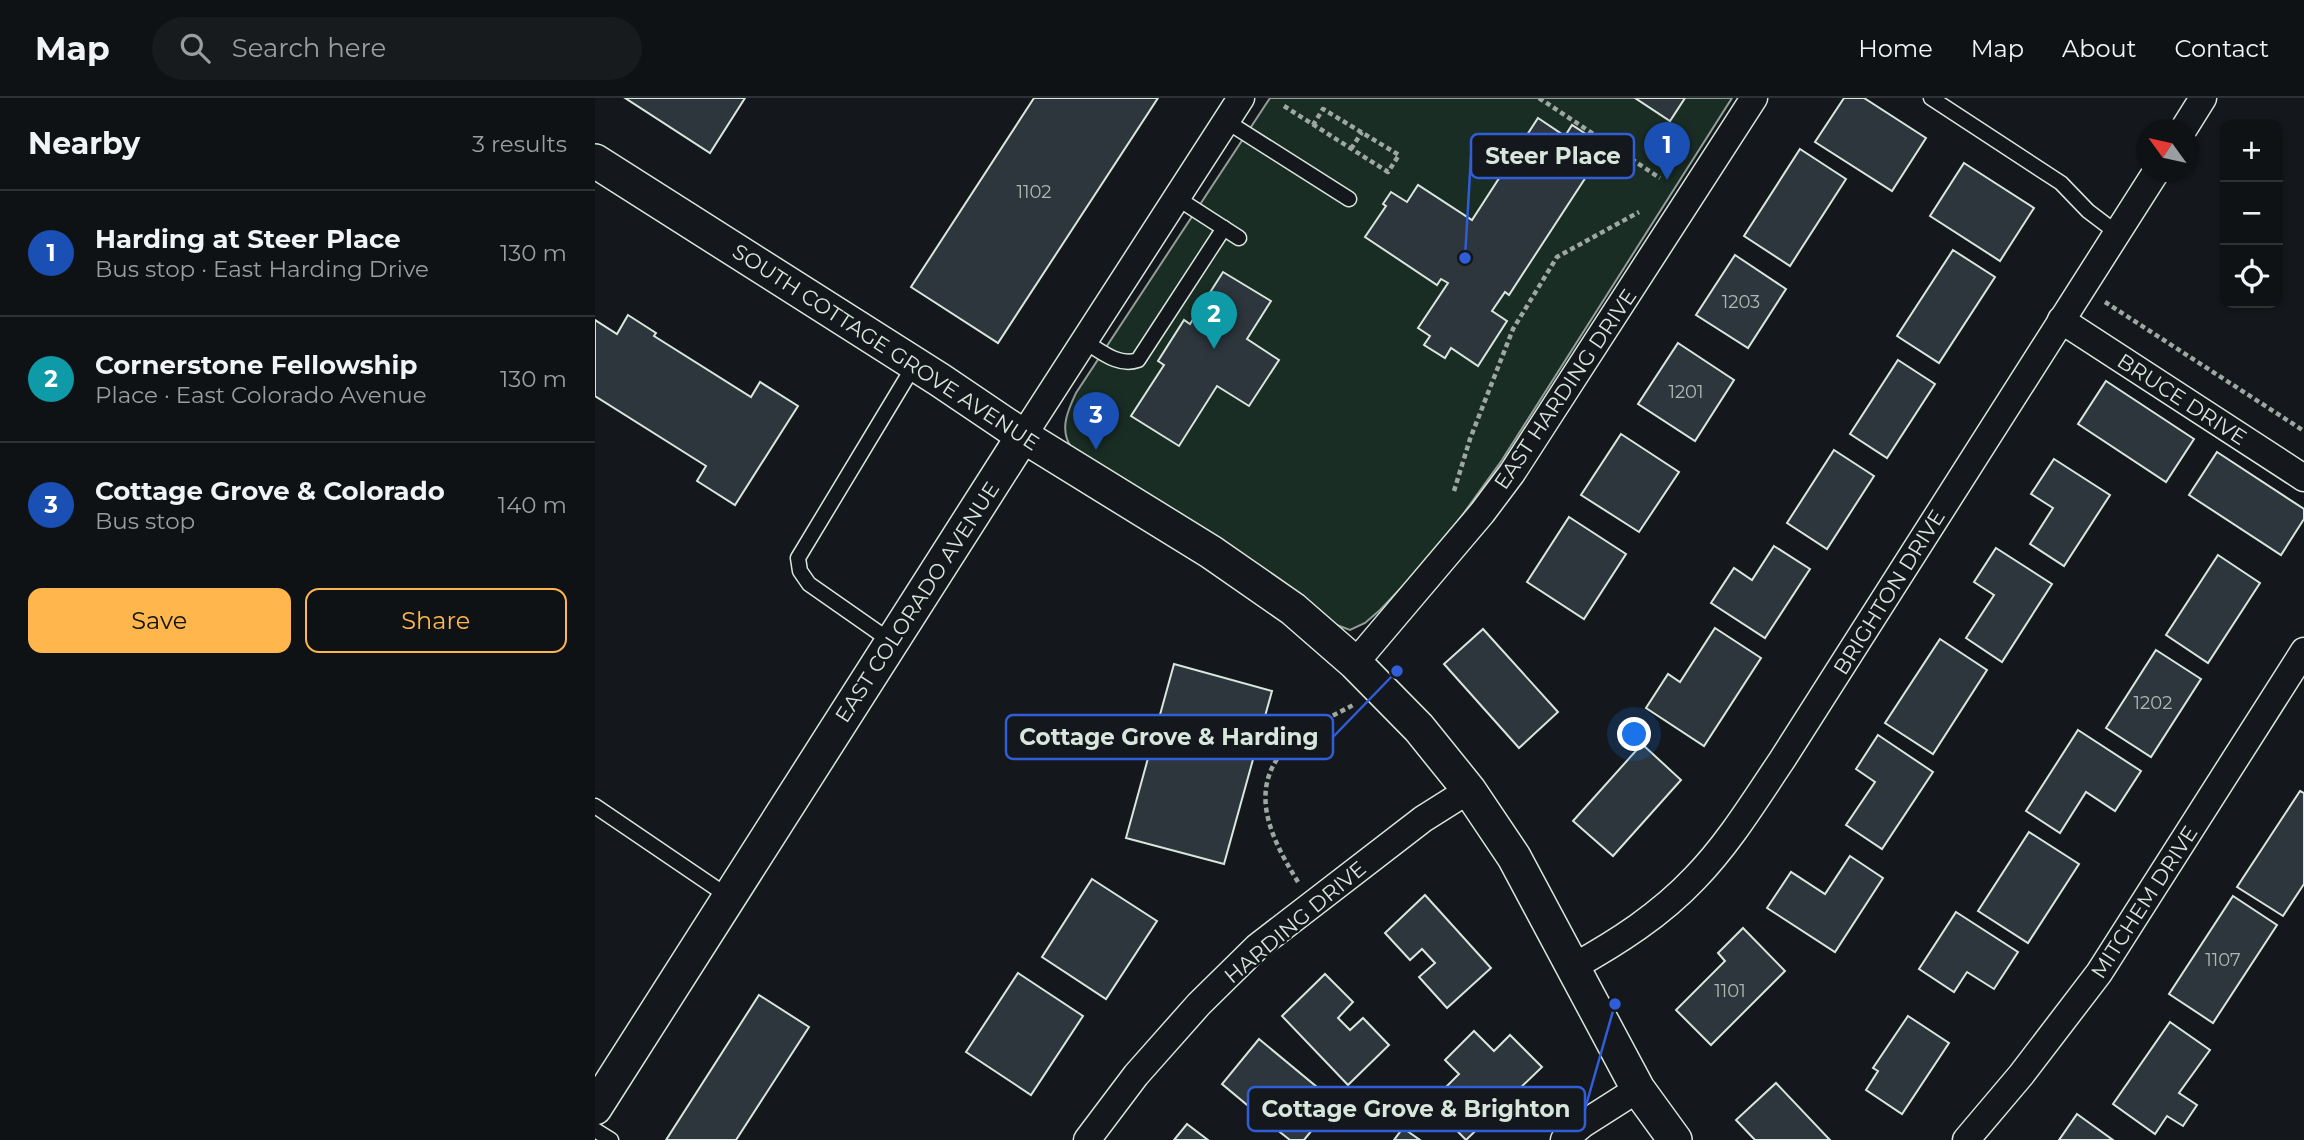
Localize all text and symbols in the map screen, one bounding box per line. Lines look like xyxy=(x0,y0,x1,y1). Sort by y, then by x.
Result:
search box xyxy=(152,17,642,80)
text: Map xyxy=(35,28,110,68)
icon: search xyxy=(176,29,214,67)
text: Search here xyxy=(232,32,386,64)
text: Home xyxy=(1858,34,1933,63)
text: Map xyxy=(1971,34,2024,63)
text: About xyxy=(2062,34,2136,63)
text: Contact xyxy=(2174,34,2269,63)
north arrow xyxy=(2136,119,2199,182)
map controls xyxy=(2220,119,2283,308)
button: + xyxy=(2220,119,2283,182)
pin: 1 xyxy=(1644,122,1690,180)
text: Nearby xyxy=(28,125,140,162)
text: 3 results xyxy=(472,130,567,158)
callout: Steer Place xyxy=(1471,134,1634,178)
text: Steer Place xyxy=(1485,142,1621,170)
house number: 1102 xyxy=(1016,181,1052,203)
button: − xyxy=(2220,182,2283,245)
text: Harding at Steer Place xyxy=(95,223,401,255)
street label: SOUTH COTTAGE GROVE AVENUE xyxy=(728,238,1044,456)
text: 1 xyxy=(46,239,56,267)
text: 130 m xyxy=(500,239,567,267)
button: locate xyxy=(2220,245,2283,308)
text: Bus stop · East Harding Drive xyxy=(95,255,429,283)
street label: EAST HARDING DRIVE xyxy=(1489,284,1641,494)
pin: 2 xyxy=(1191,291,1237,349)
house number: 1203 xyxy=(1722,291,1760,313)
street label: BRUCE DRIVE xyxy=(2113,348,2251,450)
text: Cornerstone Fellowship xyxy=(95,349,417,381)
text: 2 xyxy=(44,365,58,393)
text: 130 m xyxy=(500,365,567,393)
text: Place · East Colorado Avenue xyxy=(95,381,427,409)
house number: 1201 xyxy=(1668,381,1704,403)
pin: 3 xyxy=(1073,392,1119,450)
text: Cottage Grove & Colorado xyxy=(95,475,445,507)
street label: EAST COLORADO AVENUE xyxy=(830,477,1004,727)
text: 3 xyxy=(44,491,58,519)
text: 140 m xyxy=(498,491,567,519)
street label: BRIGHTON DRIVE xyxy=(1828,505,1950,679)
text: Bus stop xyxy=(95,507,195,535)
button: Save xyxy=(28,588,291,653)
button: Share xyxy=(305,588,567,653)
house number: 1202 xyxy=(2134,692,2172,714)
callout: Cottage Grove & Harding xyxy=(1006,715,1333,759)
your location xyxy=(1617,717,1651,751)
text: Cottage Grove & Harding xyxy=(1019,723,1319,751)
street label: MITCHEM DRIVE xyxy=(2085,821,2203,983)
street label: HARDING DRIVE xyxy=(1219,856,1371,988)
house number: 1107 xyxy=(2205,949,2241,971)
house number: 1101 xyxy=(1714,980,1746,1002)
callout: Cottage Grove & Brighton xyxy=(1248,1087,1585,1131)
text: Cottage Grove & Brighton xyxy=(1262,1095,1570,1123)

